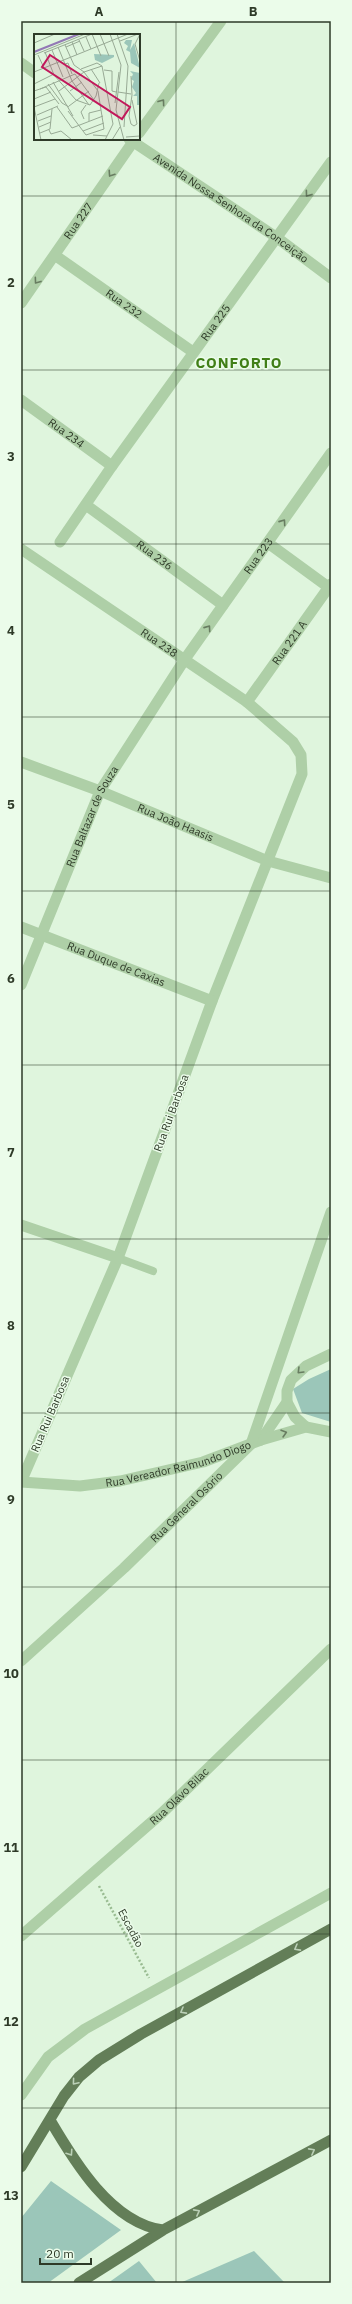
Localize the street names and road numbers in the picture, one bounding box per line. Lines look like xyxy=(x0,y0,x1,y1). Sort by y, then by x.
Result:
street label: Avenida Nossa Senhora da Conceição xyxy=(151,150,311,266)
street label: Rua 227 xyxy=(60,200,96,242)
street label: Rua 232 xyxy=(103,286,145,321)
street label: Rua 225 xyxy=(198,301,233,343)
street label: Rua 234 xyxy=(45,415,88,451)
street label: Rua 223 xyxy=(240,535,276,577)
street label: Rua 236 xyxy=(134,537,176,573)
street label: Rua 221 A xyxy=(269,618,310,667)
street label: Rua 238 xyxy=(138,625,180,660)
street label: Rua Baltazar de Souza xyxy=(63,763,121,869)
street label: Rua João Haasis xyxy=(135,800,216,845)
street label: Rua Duque de Caxias xyxy=(65,939,167,989)
street label: Rua Rui Barbosa xyxy=(151,1072,192,1154)
street label: Rua Rui Barbosa xyxy=(28,1374,72,1454)
street label: Rua Vereador Raimundo Diogo xyxy=(105,1438,253,1490)
street label: Rua General Osório xyxy=(147,1469,225,1545)
street label: Rua Olavo Bilac xyxy=(146,1764,212,1828)
street label: Escadão xyxy=(115,1906,147,1950)

